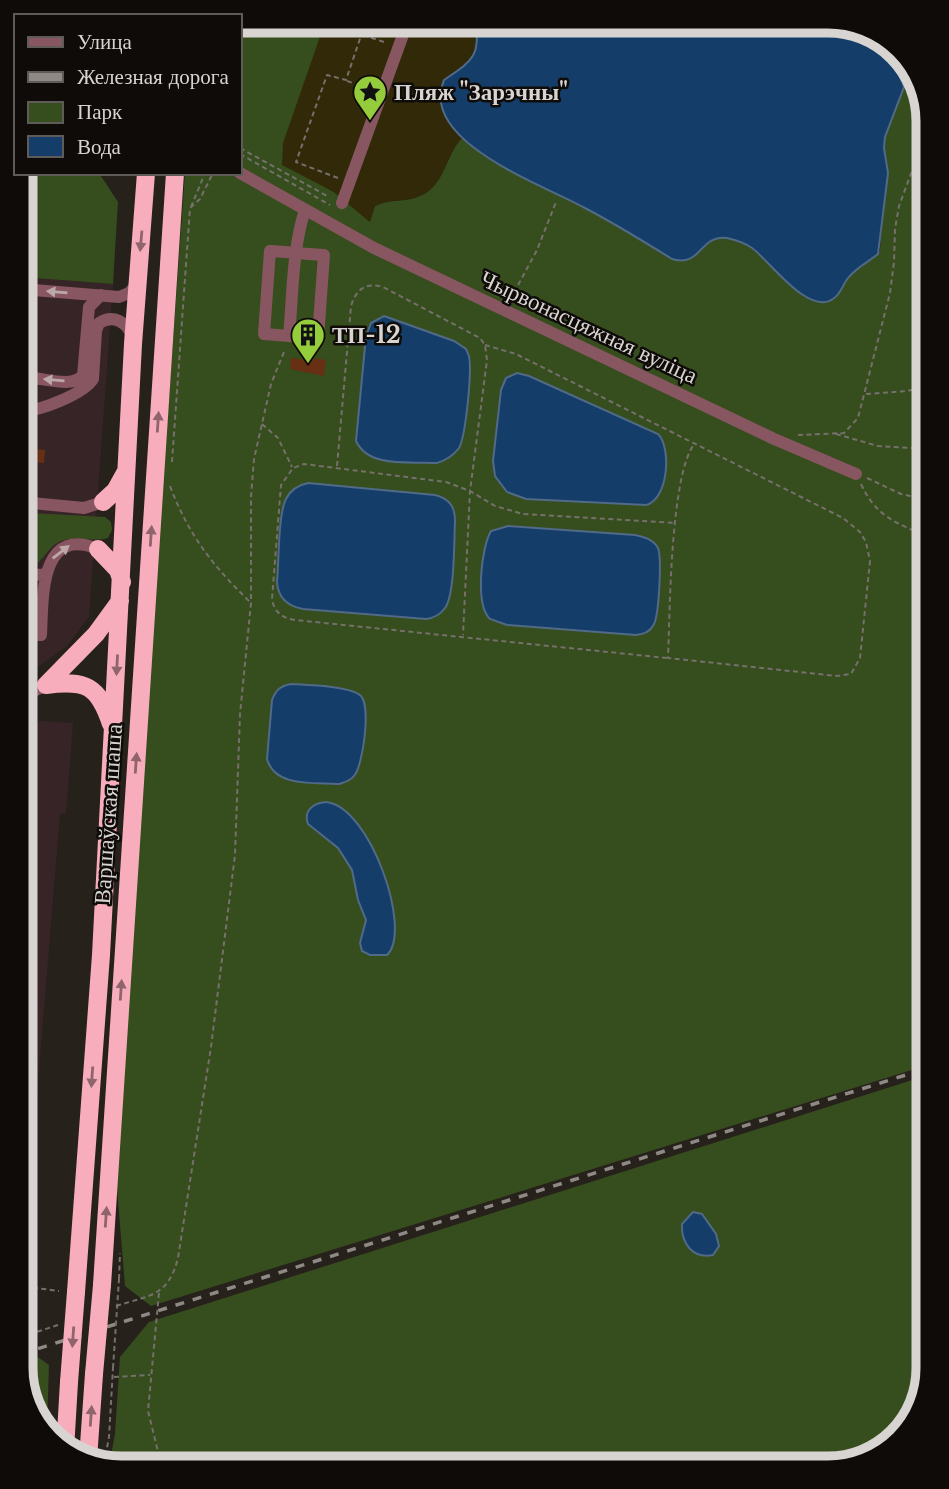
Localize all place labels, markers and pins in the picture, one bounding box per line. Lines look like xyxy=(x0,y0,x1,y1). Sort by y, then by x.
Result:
place icon: Пляж "Зарэчны" xyxy=(351,73,389,122)
place label: Пляж "Зарэчны" xyxy=(394,78,568,106)
building icon: ТП-12 xyxy=(289,316,327,365)
place label: ТП-12 xyxy=(332,321,401,349)

